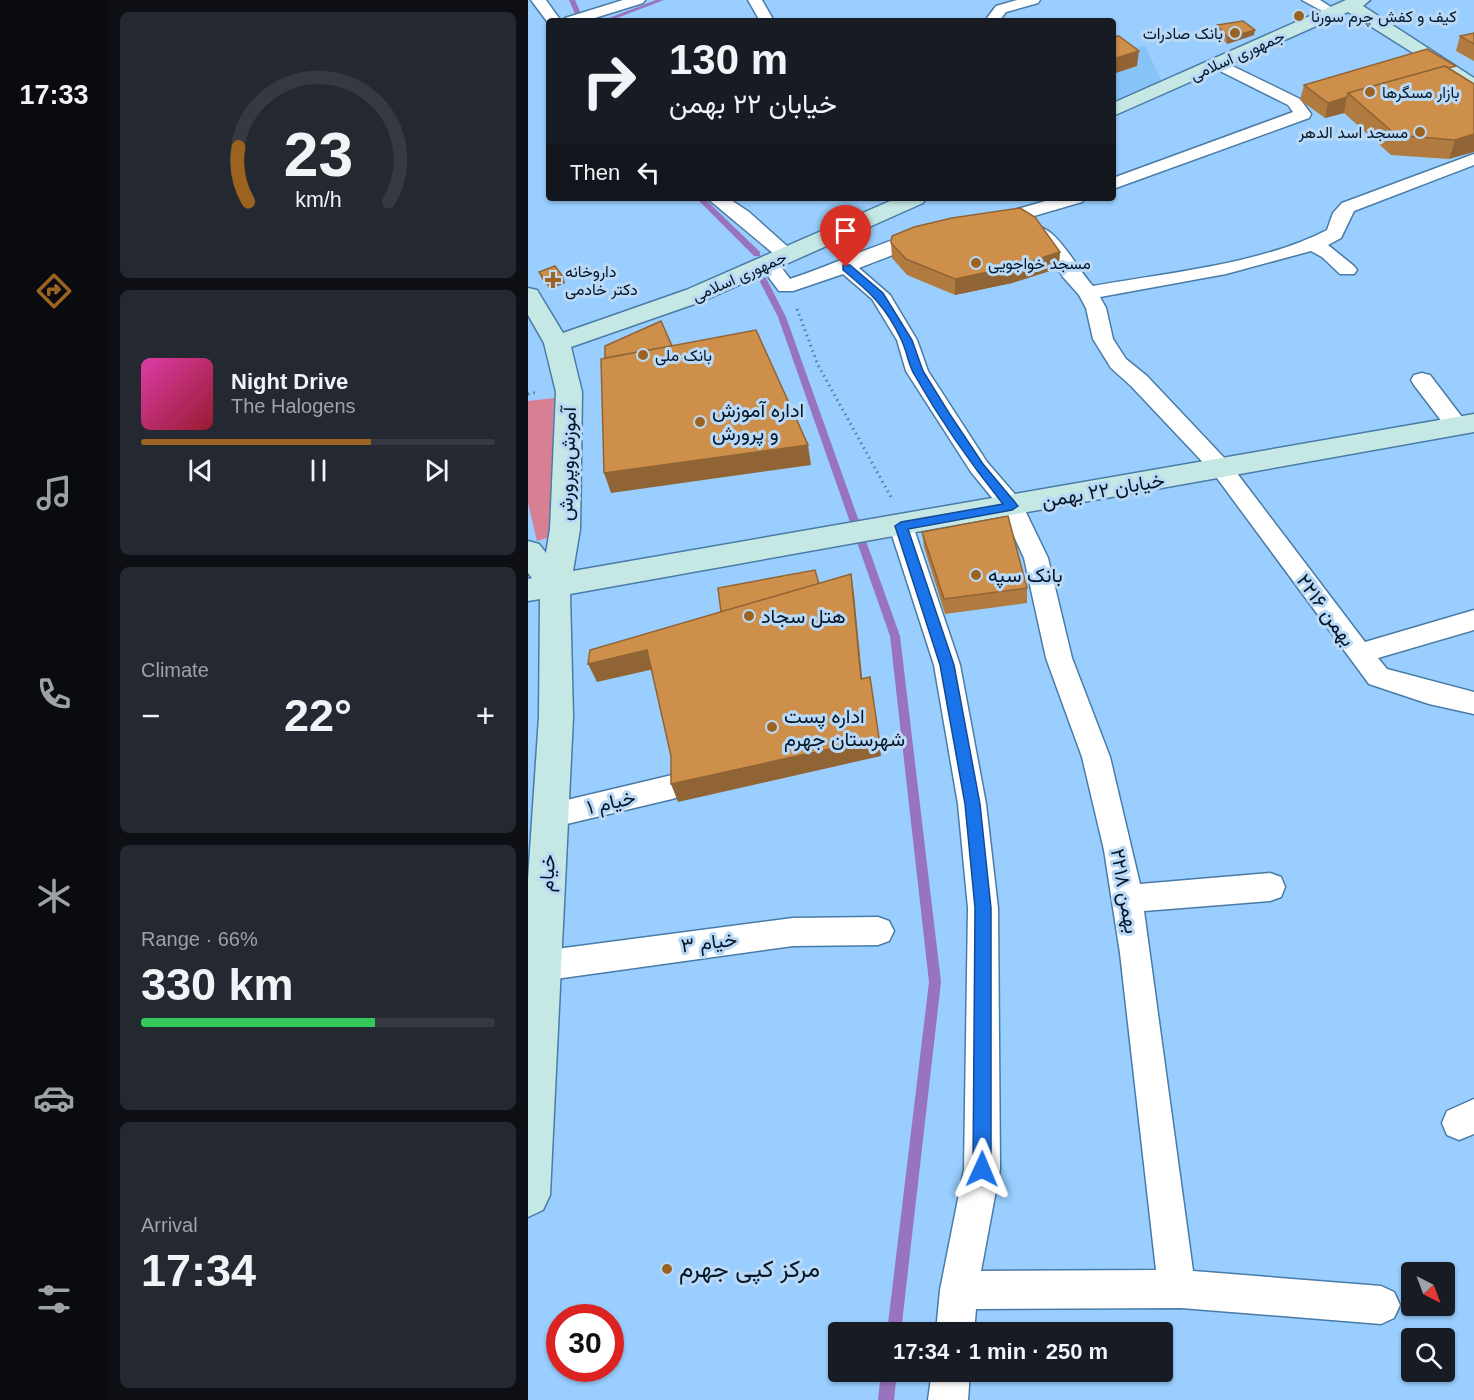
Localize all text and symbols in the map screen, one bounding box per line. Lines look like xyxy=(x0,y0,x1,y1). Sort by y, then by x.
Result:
place label: کیف و کفش چرم سورنا xyxy=(1311,8,1457,28)
marker: کیف و کفش چرم سورنا xyxy=(1292,9,1306,23)
place label: بانک صادرات xyxy=(1143,25,1223,44)
marker: بانک صادرات xyxy=(1228,26,1242,40)
street label: جمهوری اسلامی xyxy=(1187,27,1288,86)
text: 130 m xyxy=(669,36,788,83)
icon: right xyxy=(570,42,648,120)
text: 17:33 xyxy=(19,80,89,110)
place label: بازار مسگرها xyxy=(1382,84,1459,103)
marker: بازار مسگرها xyxy=(1363,85,1377,99)
text: خیابان ۲۲ بهمن xyxy=(669,89,837,119)
text: 23 xyxy=(283,120,353,189)
place label: مسجد اسد الدهر xyxy=(1298,124,1408,143)
marker: مسجد اسد الدهر xyxy=(1413,125,1427,139)
icon: left xyxy=(632,156,665,189)
text: Then xyxy=(570,160,620,185)
text: km/h xyxy=(295,188,341,212)
pin xyxy=(820,205,871,267)
icon: arrive xyxy=(829,214,862,247)
street label: جمهوری اسلامی xyxy=(689,248,790,307)
place label: مسجد خواجویی xyxy=(988,255,1091,274)
marker: مسجد خواجویی xyxy=(969,256,983,270)
place label: داروخانه دکتر خادمی xyxy=(565,263,638,300)
icon: directions xyxy=(33,270,75,312)
marker: داروخانه دکتر خادمی xyxy=(546,273,560,287)
place label: بانک ملی xyxy=(655,347,712,366)
marker: بانک ملی xyxy=(636,348,650,362)
text: Night Drive xyxy=(231,369,348,394)
text: The Halogens xyxy=(231,395,356,417)
place label: اداره آموزش و پرورش xyxy=(712,399,804,447)
street label: آموزش‌و‌پرورش xyxy=(554,405,583,522)
marker: اداره آموزش و پرورش xyxy=(693,415,707,429)
icon: previous xyxy=(184,454,217,487)
icon: pause xyxy=(302,454,335,487)
icon: next xyxy=(420,454,453,487)
street label: خیابان ۲۲ بهمن xyxy=(1040,468,1167,514)
icon: music xyxy=(33,472,75,514)
place label: بانک سپه xyxy=(988,564,1063,589)
marker: بانک سپه xyxy=(969,568,983,582)
street label: ۲۲بهمن ۱۶ xyxy=(1291,570,1360,652)
place label: هتل سجاد xyxy=(761,605,846,628)
marker: هتل سجاد xyxy=(742,609,756,623)
text: Climate xyxy=(141,659,209,681)
icon: phone xyxy=(33,673,75,715)
text: 22° xyxy=(284,690,352,741)
text: − xyxy=(141,697,160,734)
text: + xyxy=(476,697,495,734)
place label: اداره پست شهرستان جهرم xyxy=(784,705,905,752)
marker: اداره پست شهرستان جهرم xyxy=(765,720,779,734)
street label: خیام ۱ xyxy=(585,786,638,820)
street label: ۲۲بهمن ۱۸ xyxy=(1105,847,1143,936)
street label: خیام xyxy=(535,854,561,893)
icon: climate xyxy=(33,875,75,917)
text: Range · 66% xyxy=(141,928,258,950)
street label: خیام ۳ xyxy=(680,928,739,958)
text: 330 km xyxy=(141,959,294,1010)
icon: car xyxy=(33,1077,75,1119)
position arrow xyxy=(950,1137,1014,1201)
text: Arrival xyxy=(141,1214,198,1236)
text: 17:34 xyxy=(141,1245,256,1296)
place label: مرکز کپی جهرم xyxy=(679,1255,820,1285)
marker: مرکز کپی جهرم xyxy=(660,1262,674,1276)
north arrow xyxy=(1401,1262,1455,1316)
map controls xyxy=(1401,1262,1455,1382)
icon: filters xyxy=(33,1278,75,1320)
speed limit sign: 30 xyxy=(546,1304,624,1382)
button: search xyxy=(1401,1328,1455,1382)
text: 17:34 · 1 min · 250 m xyxy=(893,1339,1108,1364)

